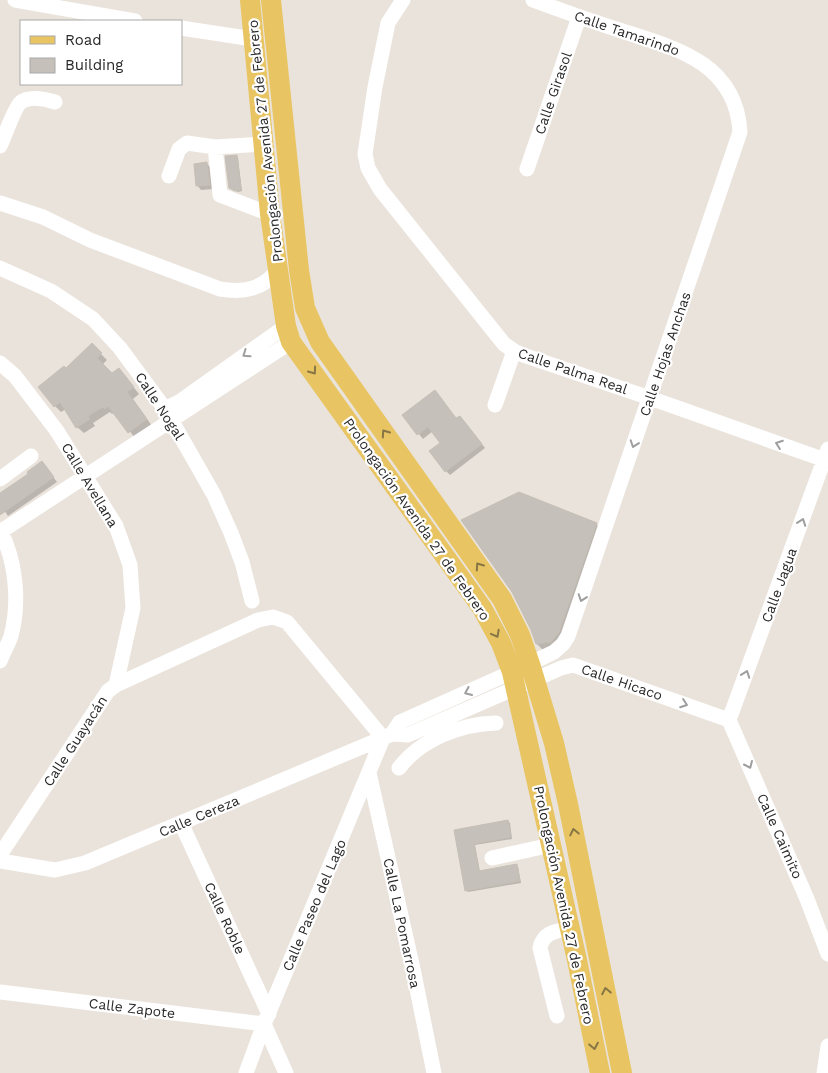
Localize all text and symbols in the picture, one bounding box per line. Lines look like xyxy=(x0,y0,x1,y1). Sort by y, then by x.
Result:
street label: Calle Tamarindo xyxy=(572,8,682,58)
street label: Prolongación Avenida 27 de Febrero xyxy=(244,19,286,263)
legend xyxy=(20,20,182,85)
text: Road xyxy=(65,31,102,49)
street label: Calle Girasol xyxy=(531,49,575,136)
text: Building xyxy=(65,56,123,74)
street label: Calle Hojas Anchas xyxy=(636,290,694,418)
street label: Calle Palma Real xyxy=(516,345,631,397)
one-way arrow xyxy=(242,348,252,357)
one-way arrow xyxy=(307,365,316,375)
street label: Calle Nogal xyxy=(132,369,188,443)
street label: Prolongación Avenida 27 de Febrero xyxy=(341,415,493,623)
one-way arrow xyxy=(382,429,391,439)
street label: Calle Avellana xyxy=(59,440,122,530)
one-way arrow xyxy=(630,440,640,448)
one-way arrow xyxy=(775,440,784,450)
one-way arrow xyxy=(796,518,806,526)
street label: Calle Jagua xyxy=(758,545,800,624)
one-way arrow xyxy=(476,562,485,571)
one-way arrow xyxy=(577,593,587,602)
one-way arrow xyxy=(490,628,500,637)
street label: Calle Hicaco xyxy=(579,661,665,703)
one-way arrow xyxy=(740,670,750,679)
one-way arrow xyxy=(464,686,473,696)
street label: Calle Guayacán xyxy=(40,693,110,789)
one-way arrow xyxy=(679,698,688,708)
one-way arrow xyxy=(742,760,753,769)
street label: Prolongación Avenida 27 de Febrero xyxy=(531,784,597,1026)
street label: Calle Caimito xyxy=(754,791,806,881)
street label: Calle Cereza xyxy=(156,792,242,840)
one-way arrow xyxy=(569,827,579,836)
street label: Calle Paseo del Lago xyxy=(279,837,349,973)
street label: Calle La Pomarrosa xyxy=(380,856,424,990)
street label: Calle Roble xyxy=(201,879,249,957)
one-way arrow xyxy=(601,986,612,995)
street label: Calle Zapote xyxy=(88,995,176,1021)
one-way arrow xyxy=(589,1042,599,1051)

